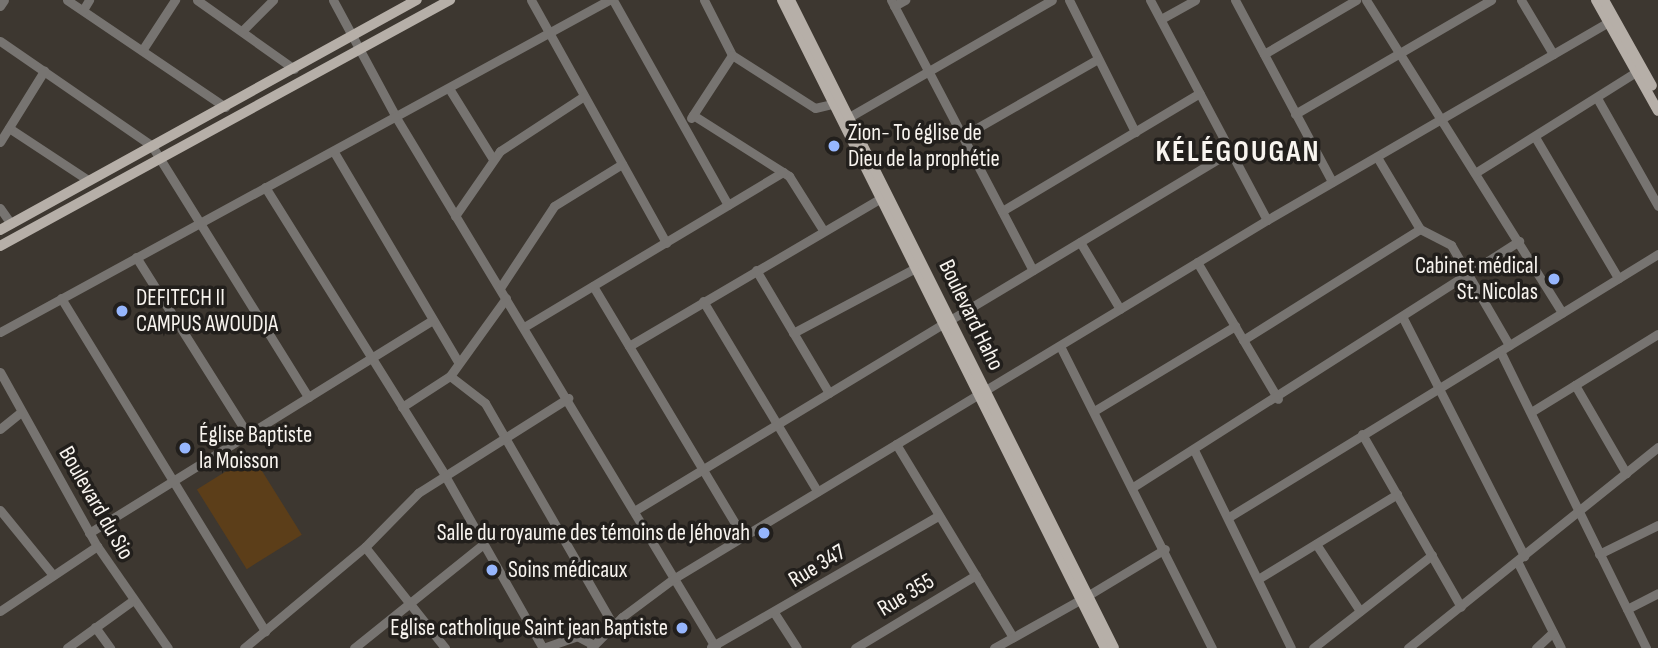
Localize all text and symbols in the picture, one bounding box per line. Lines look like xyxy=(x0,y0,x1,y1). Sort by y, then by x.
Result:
place label: Zion- To église de Dieu de la prophétie xyxy=(848,119,1000,173)
district label: KÉLÉGOUGAN xyxy=(1157,134,1319,170)
marker: Zion- To église de Dieu de la prophétie xyxy=(826,138,842,154)
place label: Cabinet médical St. Nicolas xyxy=(1415,252,1538,306)
street label: Boulevard Haho xyxy=(932,255,1010,375)
marker: Cabinet médical St. Nicolas xyxy=(1544,269,1564,289)
place label: DEFITECH II CAMPUS AWOUDJA xyxy=(136,284,278,338)
marker: DEFITECH II CAMPUS AWOUDJA xyxy=(114,303,130,319)
place label: Église Baptiste la Moisson xyxy=(199,421,312,475)
marker: Église Baptiste la Moisson xyxy=(177,440,193,456)
street label: Boulevard du Sio xyxy=(53,441,139,565)
place label: Salle du royaume des témoins de Jéhovah xyxy=(437,519,750,547)
marker: Salle du royaume des témoins de Jéhovah xyxy=(756,525,772,541)
street label: Rue 347 xyxy=(784,538,850,594)
place label: Soins médicaux xyxy=(508,556,627,584)
marker: Soins médicaux xyxy=(482,560,502,580)
street label: Rue 355 xyxy=(873,567,939,623)
place label: Eglise catholique Saint jean Baptiste xyxy=(390,614,668,642)
marker: Eglise catholique Saint jean Baptiste xyxy=(674,620,690,636)

